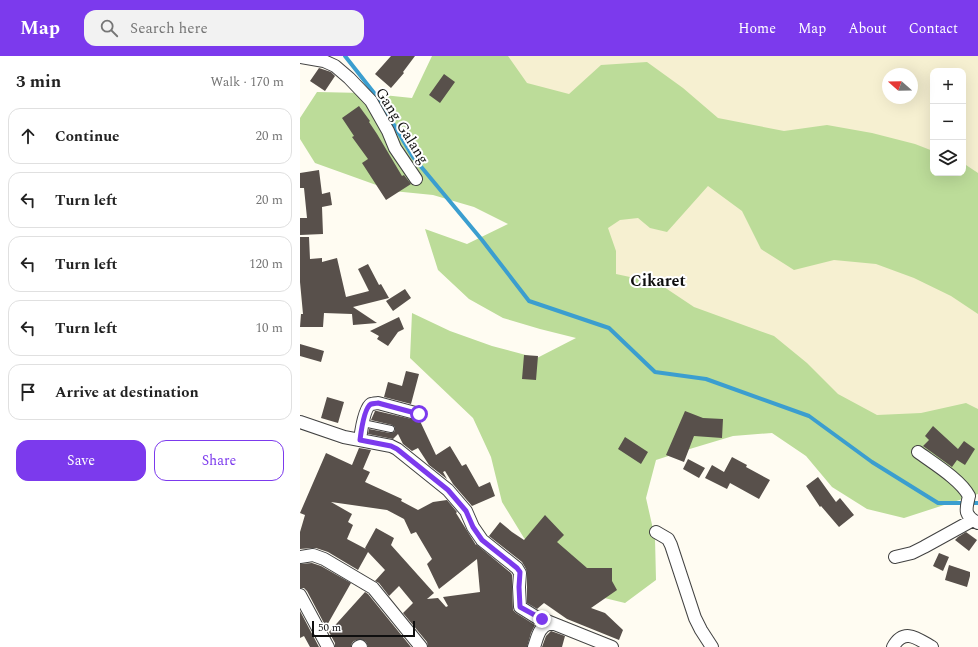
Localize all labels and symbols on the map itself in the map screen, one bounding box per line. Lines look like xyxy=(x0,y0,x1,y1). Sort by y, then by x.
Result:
north arrow xyxy=(882,68,918,104)
street label: Gang Galang xyxy=(369,83,435,169)
district label: Cikaret xyxy=(630,269,686,293)
route start xyxy=(410,405,428,423)
route end xyxy=(533,610,551,628)
scale bar xyxy=(312,619,415,638)

